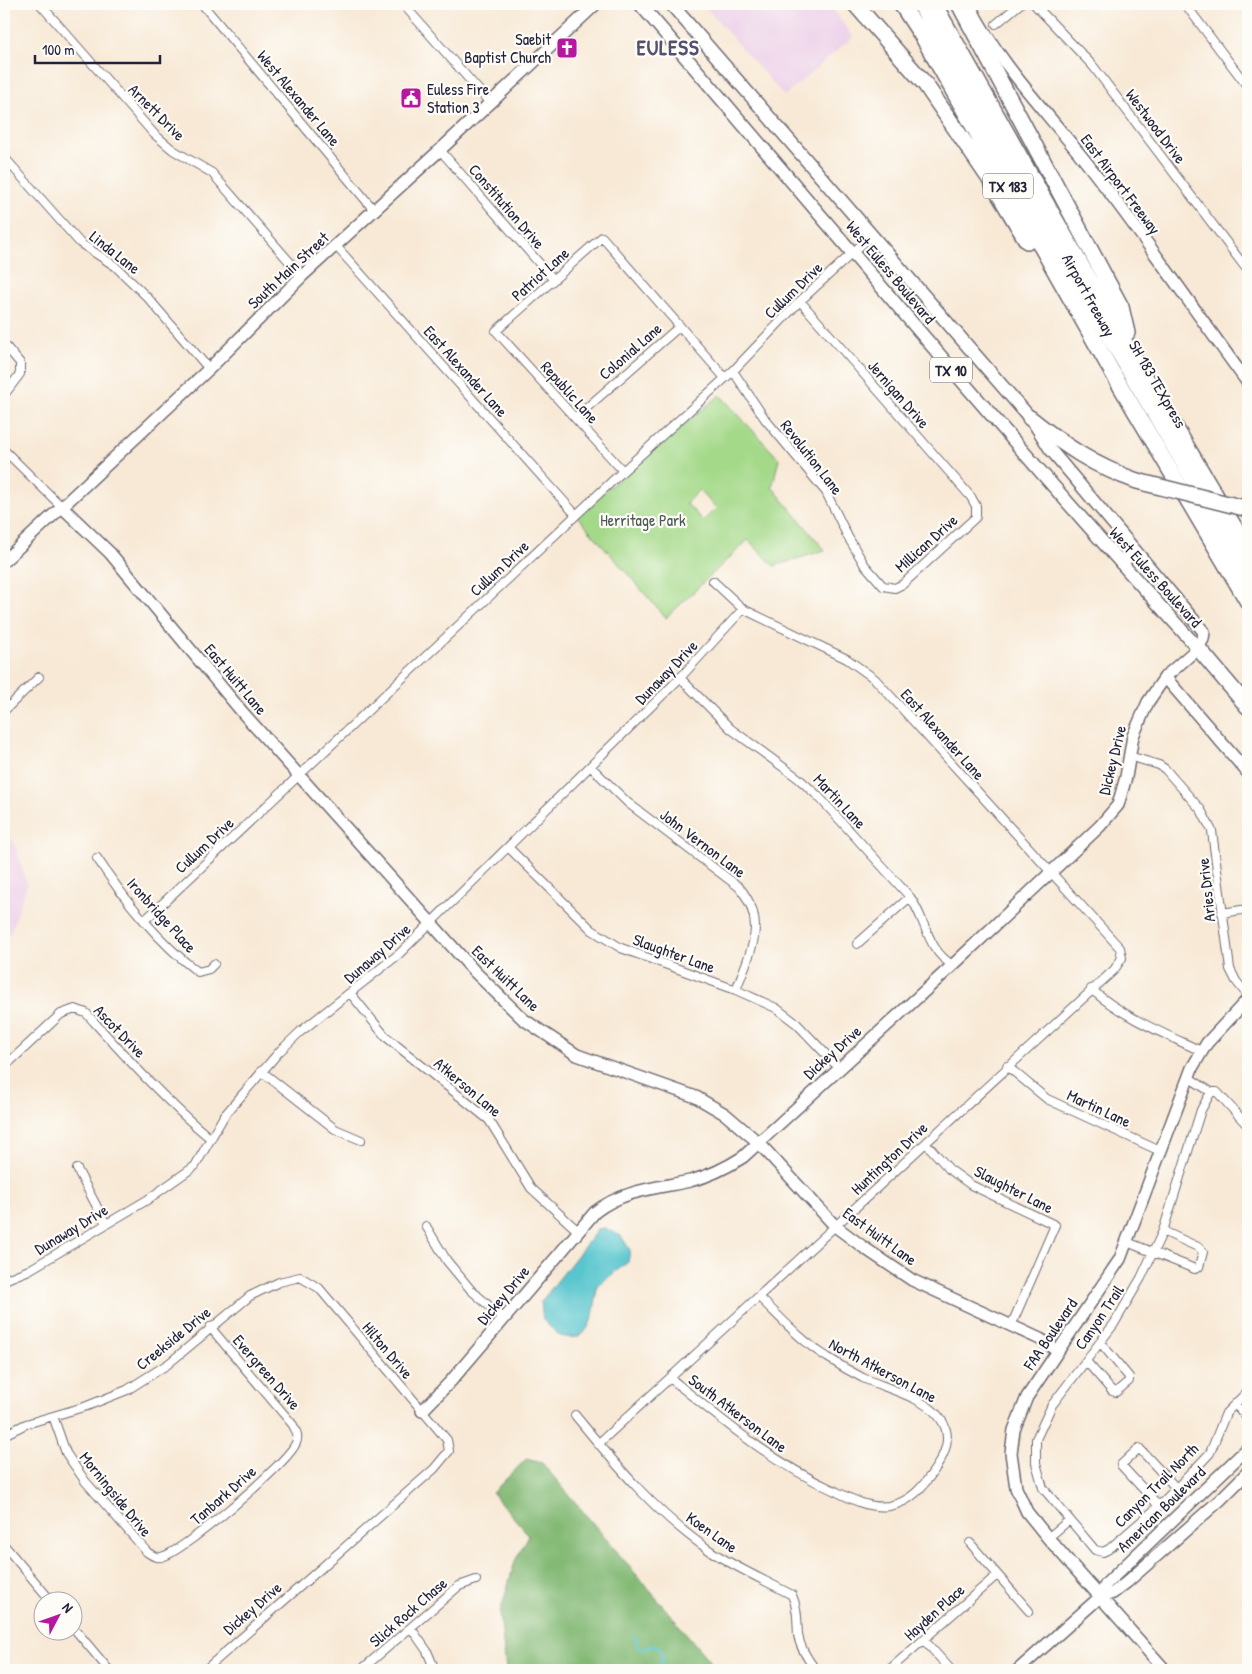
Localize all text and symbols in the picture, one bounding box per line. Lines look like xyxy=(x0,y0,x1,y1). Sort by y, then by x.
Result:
place label: Saebit Baptist Church xyxy=(464,28,551,68)
scale bar xyxy=(35,32,160,64)
district label: EULESS xyxy=(636,33,700,62)
church icon: Saebit Baptist Church xyxy=(555,36,579,60)
text: 100 m xyxy=(42,39,75,60)
street label: West Alexander Lane xyxy=(252,45,346,151)
place label: Euless Fire Station 3 xyxy=(427,78,490,118)
street label: Arnett Drive xyxy=(124,79,191,146)
street label: Westwood Drive xyxy=(1121,84,1192,168)
public building icon: Euless Fire Station 3 xyxy=(399,86,423,110)
street label: East Airport Freeway xyxy=(1076,129,1166,239)
street label: Constitution Drive xyxy=(464,159,551,254)
road number: TX 183 xyxy=(983,174,1033,198)
street label: West Euless Boulevard xyxy=(841,216,941,328)
street label: Linda Lane xyxy=(85,225,145,279)
street label: South Main Street xyxy=(243,226,334,313)
street label: Patriot Lane xyxy=(506,242,574,306)
street label: Airport Freeway xyxy=(1057,250,1121,341)
street label: Cullum Drive xyxy=(759,256,827,323)
street label: Colonial Lane xyxy=(594,317,667,384)
street label: East Alexander Lane xyxy=(419,321,513,422)
street label: SH 183 TEXpress xyxy=(1124,336,1192,432)
street label: Jernigan Drive xyxy=(863,355,935,433)
street label: Republic Lane xyxy=(536,356,604,428)
road number: TX 10 xyxy=(930,358,972,382)
street label: Revolution Lane xyxy=(776,415,849,499)
park label: Herritage Park xyxy=(600,509,686,531)
street label: Millican Drive xyxy=(890,509,962,577)
street label: West Euless Boulevard xyxy=(1105,522,1207,632)
street label: Cullum Drive xyxy=(465,535,534,601)
street label: Dunaway Drive xyxy=(630,635,703,709)
street label: East Huitt Lane xyxy=(200,639,273,720)
street label: East Alexander Lane xyxy=(896,684,990,785)
street label: Dickey Drive xyxy=(1093,722,1131,797)
street label: Martin Lane xyxy=(809,769,872,834)
street label: John Vernon Lane xyxy=(656,804,751,883)
street label: Cullum Drive xyxy=(170,812,239,878)
street label: Aries Drive xyxy=(1192,856,1220,923)
street label: Ironbridge Place xyxy=(122,873,202,958)
street label: Dunaway Drive xyxy=(339,917,416,988)
street label: Slaughter Lane xyxy=(630,928,719,978)
street label: East Huitt Lane xyxy=(467,940,545,1016)
street label: Ascot Drive xyxy=(89,1000,151,1063)
street label: Dickey Drive xyxy=(798,1020,866,1084)
street label: Atkerson Lane xyxy=(430,1052,507,1122)
street label: Martin Lane xyxy=(1064,1084,1135,1133)
street label: Huntington Drive xyxy=(846,1116,933,1199)
street label: Slaughter Lane xyxy=(971,1160,1058,1219)
street label: Dunaway Drive xyxy=(30,1198,112,1259)
street label: East Huitt Lane xyxy=(838,1202,922,1271)
street label: Dickey Drive xyxy=(472,1260,535,1329)
street label: Canyon Trail xyxy=(1069,1279,1129,1354)
street label: FAA Boulevard xyxy=(1017,1294,1082,1375)
street label: Creekside Drive xyxy=(131,1301,216,1375)
street label: Hilton Drive xyxy=(358,1317,419,1384)
street label: Evergreen Drive xyxy=(228,1330,306,1415)
street label: North Atkerson Lane xyxy=(825,1332,941,1408)
street label: South Atkerson Lane xyxy=(684,1369,792,1458)
street label: Canyon Trail North xyxy=(1109,1438,1203,1532)
street label: Morningside Drive xyxy=(75,1447,157,1542)
street label: Tanbark Drive xyxy=(185,1460,261,1530)
street label: American Boulevard xyxy=(1112,1461,1210,1557)
street label: Koen Lane xyxy=(682,1506,743,1558)
street label: Slick Rock Chase xyxy=(364,1572,452,1652)
street label: Dickey Drive xyxy=(218,1576,286,1640)
street label: Hayden Place xyxy=(899,1578,970,1645)
north arrow xyxy=(32,1592,82,1642)
text: N xyxy=(59,1598,78,1617)

